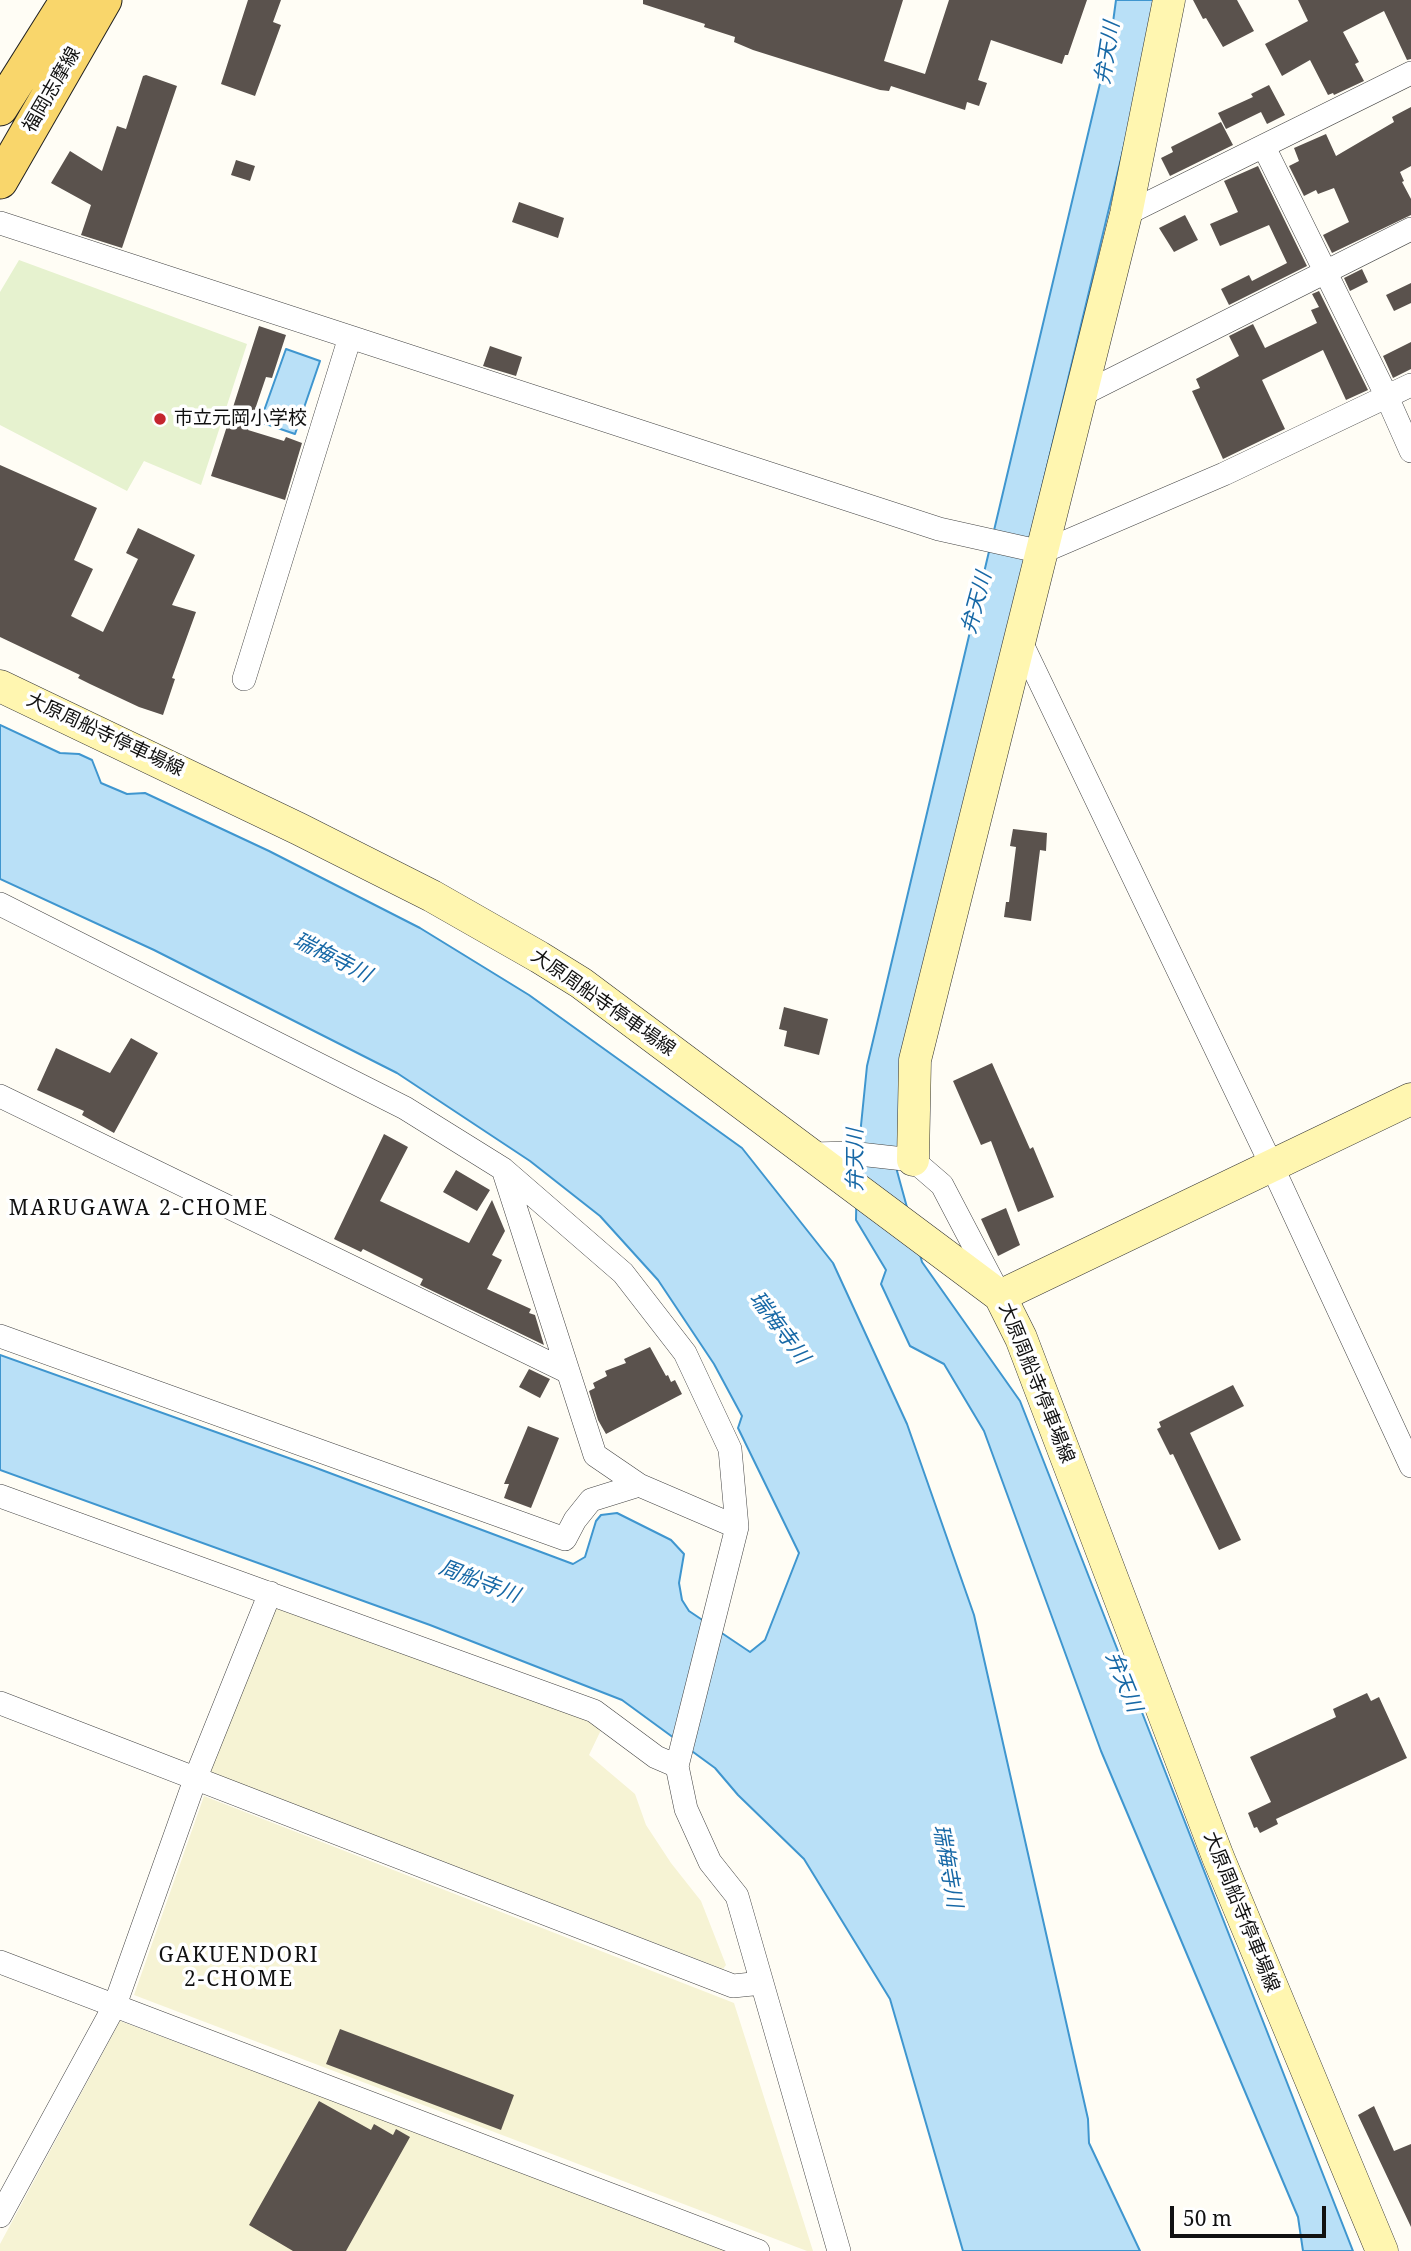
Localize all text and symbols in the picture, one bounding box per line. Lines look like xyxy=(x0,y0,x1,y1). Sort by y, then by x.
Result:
water label: 弁天川 xyxy=(1091,20,1125,86)
street label: 福岡志摩線 xyxy=(18,43,86,137)
place label: 市立元岡小学校 xyxy=(174,408,307,430)
marker: 市立元岡小学校 xyxy=(152,411,168,427)
water label: 弁天川 xyxy=(957,569,997,637)
street label: 大原周船寺停車場線 xyxy=(23,689,187,781)
water label: 瑞梅寺川 xyxy=(289,928,375,988)
street label: 大原周船寺停車場線 xyxy=(526,945,680,1061)
water label: 弁天川 xyxy=(843,1129,869,1191)
district label: MARUGAWA 2-CHOME xyxy=(11,1196,267,1222)
water label: 瑞梅寺川 xyxy=(744,1287,814,1369)
street label: 大原周船寺停車場線 xyxy=(993,1299,1079,1467)
water label: 周船寺川 xyxy=(435,1555,523,1609)
water label: 弁天川 xyxy=(1100,1648,1146,1716)
water label: 瑞梅寺川 xyxy=(927,1822,967,1910)
street label: 大原周船寺停車場線 xyxy=(1198,1828,1284,1996)
district label: GAKUENDORI 2-CHOME xyxy=(160,1943,318,1993)
scale bar xyxy=(1173,2192,1329,2236)
text: 50 m xyxy=(1183,2204,1232,2232)

